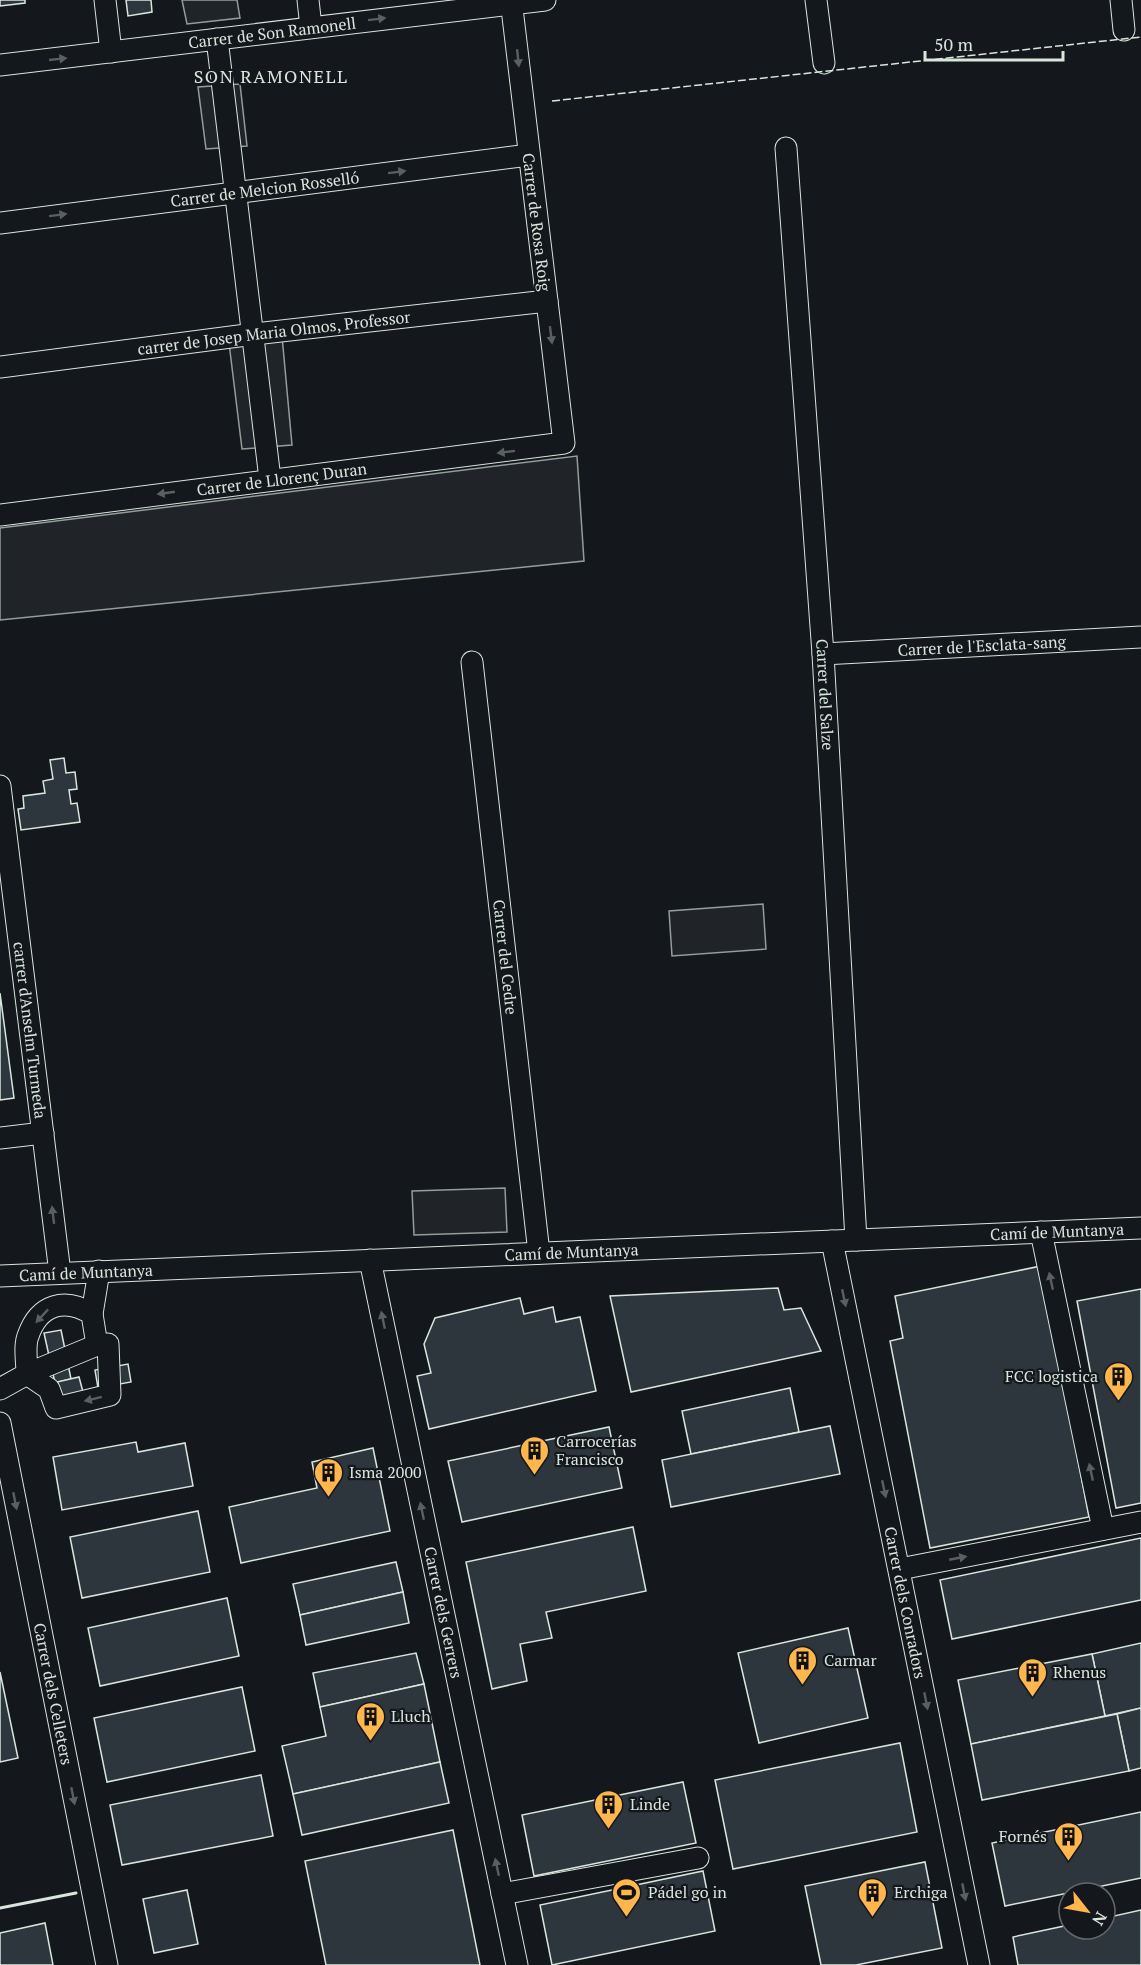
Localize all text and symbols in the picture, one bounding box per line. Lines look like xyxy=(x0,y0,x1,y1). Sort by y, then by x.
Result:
street label: Carrer de Son Ramonell xyxy=(187,12,357,53)
one-way arrow xyxy=(367,14,386,24)
scale bar xyxy=(925,24,1063,62)
text: 50 m xyxy=(934,32,974,56)
one-way arrow xyxy=(513,49,523,68)
one-way arrow xyxy=(49,54,68,64)
district label: SON RAMONELL xyxy=(194,64,348,88)
street label: Carrer de Rosa Roig xyxy=(518,152,556,293)
street label: Carrer de Melcion Rosselló xyxy=(169,166,361,212)
one-way arrow xyxy=(388,167,407,177)
one-way arrow xyxy=(49,210,68,220)
street label: carrer de Josep Maria Olmos, Professor xyxy=(136,305,412,360)
one-way arrow xyxy=(546,326,555,345)
one-way arrow xyxy=(496,447,515,456)
street label: Carrer de Llorenç Duran xyxy=(195,457,369,501)
one-way arrow xyxy=(157,488,176,497)
street label: Carrer de l'Esclata-sang xyxy=(897,630,1067,661)
street label: Carrer del Salze xyxy=(811,638,839,751)
street label: Carrer del Cedre xyxy=(488,898,523,1016)
street label: carrer d'Anselm Turmeda xyxy=(8,940,52,1120)
one-way arrow xyxy=(48,1206,58,1225)
street label: Camí de Muntanya xyxy=(990,1218,1125,1245)
street label: Camí de Muntanya xyxy=(504,1238,639,1266)
street label: Camí de Muntanya xyxy=(18,1259,153,1286)
one-way arrow xyxy=(1046,1271,1055,1290)
one-way arrow xyxy=(840,1289,849,1308)
one-way arrow xyxy=(36,1309,50,1323)
one-way arrow xyxy=(377,1311,387,1330)
building icon: FCC logistica xyxy=(1103,1360,1135,1402)
place label: FCC logistica xyxy=(1005,1365,1098,1387)
one-way arrow xyxy=(83,1395,102,1405)
place label: Carrocerías Francisco xyxy=(556,1430,637,1470)
building icon: Carrocerías Francisco xyxy=(519,1434,551,1476)
building icon: Isma 2000 xyxy=(312,1456,344,1498)
place label: Isma 2000 xyxy=(349,1461,421,1483)
one-way arrow xyxy=(1086,1462,1095,1481)
one-way arrow xyxy=(880,1480,889,1499)
one-way arrow xyxy=(11,1492,20,1511)
one-way arrow xyxy=(417,1502,427,1521)
street label: Carrer dels Conradors xyxy=(879,1525,932,1681)
street label: Carrer dels Gerrers xyxy=(419,1545,468,1680)
one-way arrow xyxy=(948,1553,967,1562)
street label: Carrer dels Celleters xyxy=(29,1621,78,1767)
building icon: Carmar xyxy=(787,1644,819,1686)
place label: Carmar xyxy=(824,1649,877,1671)
building icon: Rhenus xyxy=(1016,1656,1048,1698)
place label: Rhenus xyxy=(1053,1661,1106,1683)
one-way arrow xyxy=(922,1691,931,1710)
building icon: Lluch xyxy=(354,1700,386,1742)
place label: Lluch xyxy=(391,1705,431,1727)
one-way arrow xyxy=(69,1786,78,1805)
building icon: Linde xyxy=(593,1788,625,1830)
place label: Linde xyxy=(630,1793,670,1815)
building icon: Fornés xyxy=(1052,1820,1084,1862)
place label: Fornés xyxy=(999,1825,1047,1847)
one-way arrow xyxy=(491,1857,501,1876)
sports icon: Pádel go in xyxy=(611,1876,643,1918)
building icon: Erchiga xyxy=(857,1876,889,1918)
place label: Pádel go in xyxy=(648,1881,727,1903)
place label: Erchiga xyxy=(894,1881,948,1903)
north arrow xyxy=(1057,1881,1117,1941)
one-way arrow xyxy=(960,1882,969,1901)
text: N xyxy=(1087,1908,1112,1930)

